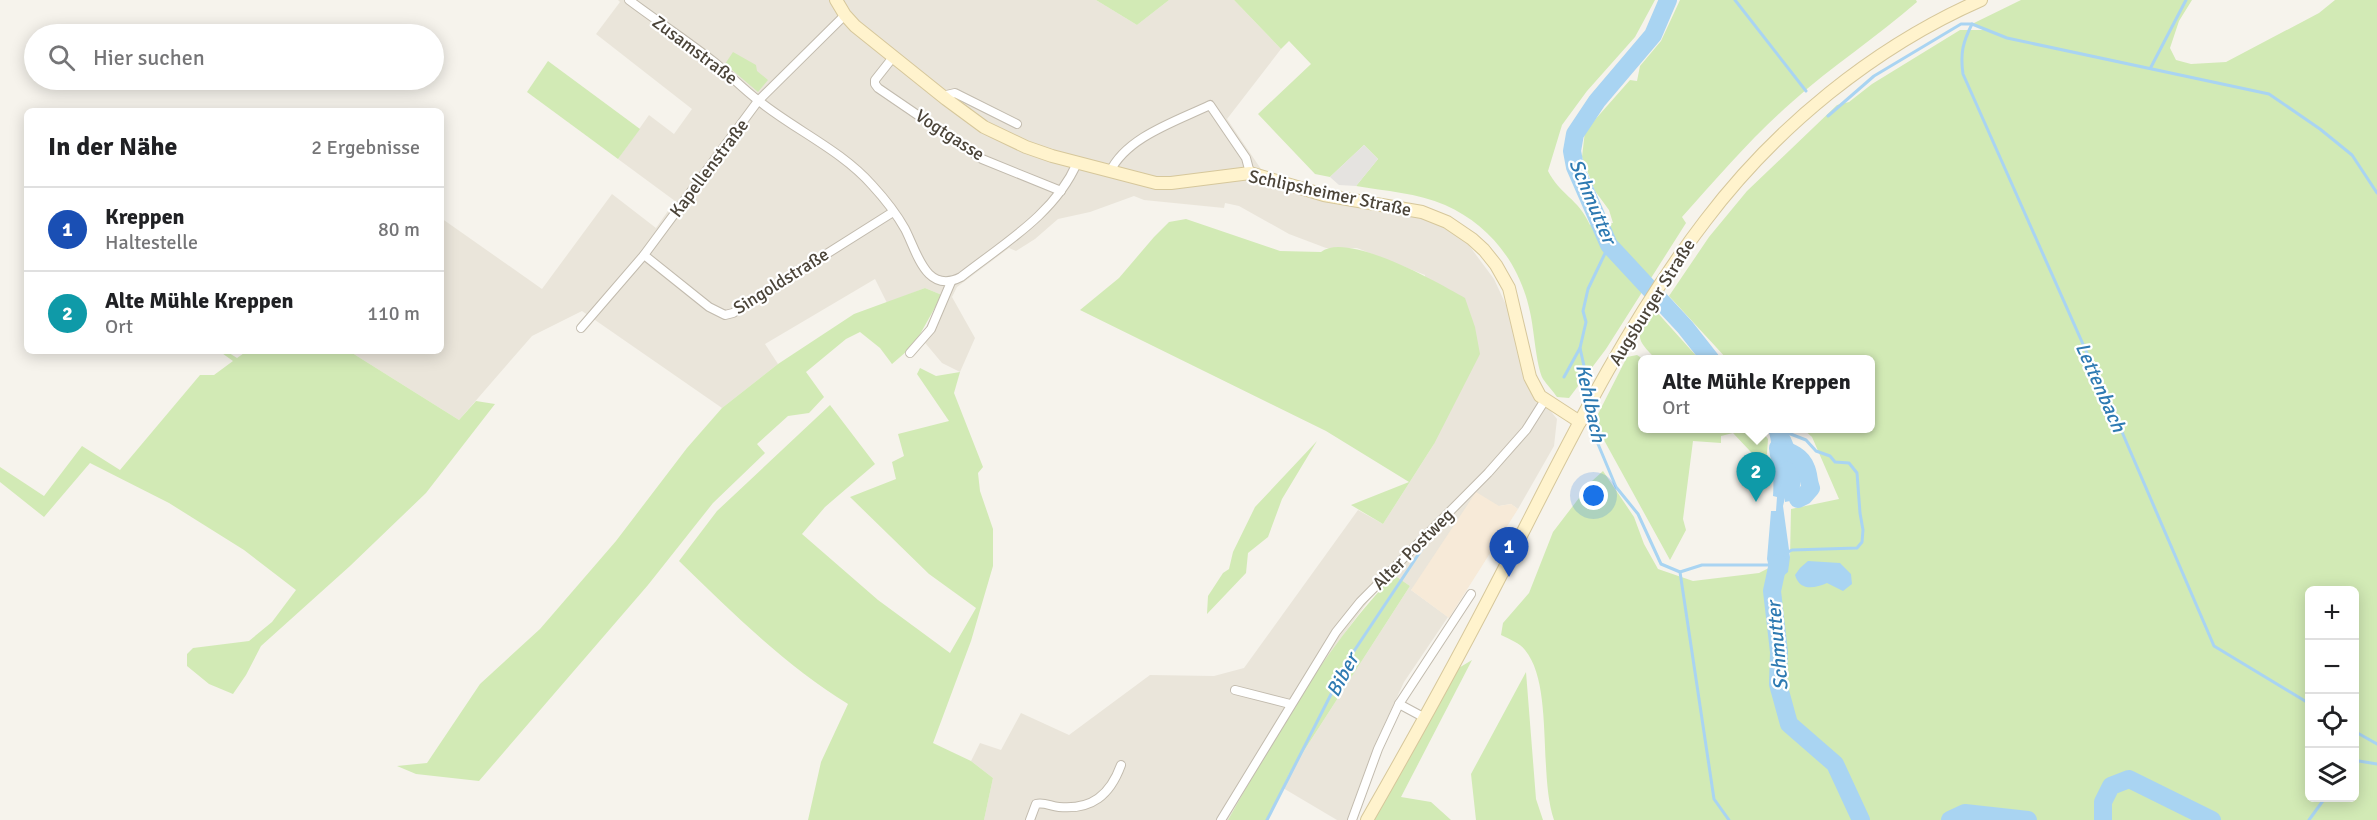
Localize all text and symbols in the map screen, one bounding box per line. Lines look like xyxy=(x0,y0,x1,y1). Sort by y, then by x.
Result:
street label: Zusamstraße xyxy=(648,11,742,89)
search box xyxy=(24,24,444,90)
icon: search xyxy=(45,41,78,74)
text: Hier suchen xyxy=(93,44,205,71)
street label: Vogtgasse xyxy=(911,105,989,165)
street label: Kapellenstraße xyxy=(665,114,753,222)
text: In der Nähe xyxy=(48,131,178,163)
text: 2 Ergebnisse xyxy=(311,135,420,160)
water label: Schmutter xyxy=(1564,155,1623,250)
street label: Schlipsheimer Straße xyxy=(1247,165,1413,221)
text: Kreppen xyxy=(105,203,185,230)
text: 1 xyxy=(62,217,73,242)
text: 80 m xyxy=(378,217,420,242)
text: Haltestelle xyxy=(105,230,198,255)
street label: Augsburger Straße xyxy=(1604,235,1700,369)
street label: Singoldstraße xyxy=(729,243,833,319)
text: Alte Mühle Kreppen xyxy=(105,287,294,314)
text: 2 xyxy=(62,301,73,326)
text: 110 m xyxy=(367,301,420,326)
text: Ort xyxy=(105,314,133,339)
water label: Lettenbach xyxy=(2070,338,2132,437)
popup xyxy=(1638,355,1875,433)
water label: Kehlbach xyxy=(1570,362,1611,446)
text: Alte Mühle Kreppen xyxy=(1662,368,1851,395)
text: Ort xyxy=(1662,395,1690,420)
pin: 2 xyxy=(1736,452,1776,502)
your location xyxy=(1579,481,1608,510)
street label: Alter Postweg xyxy=(1368,504,1458,594)
pin: 1 xyxy=(1490,528,1528,577)
map controls xyxy=(2305,586,2359,802)
button: + xyxy=(2305,586,2359,640)
water label: Schmutter xyxy=(1761,598,1794,692)
button: − xyxy=(2305,640,2359,694)
water label: Biber xyxy=(1321,647,1365,701)
button: locate xyxy=(2305,694,2359,748)
button: layers xyxy=(2305,748,2359,802)

